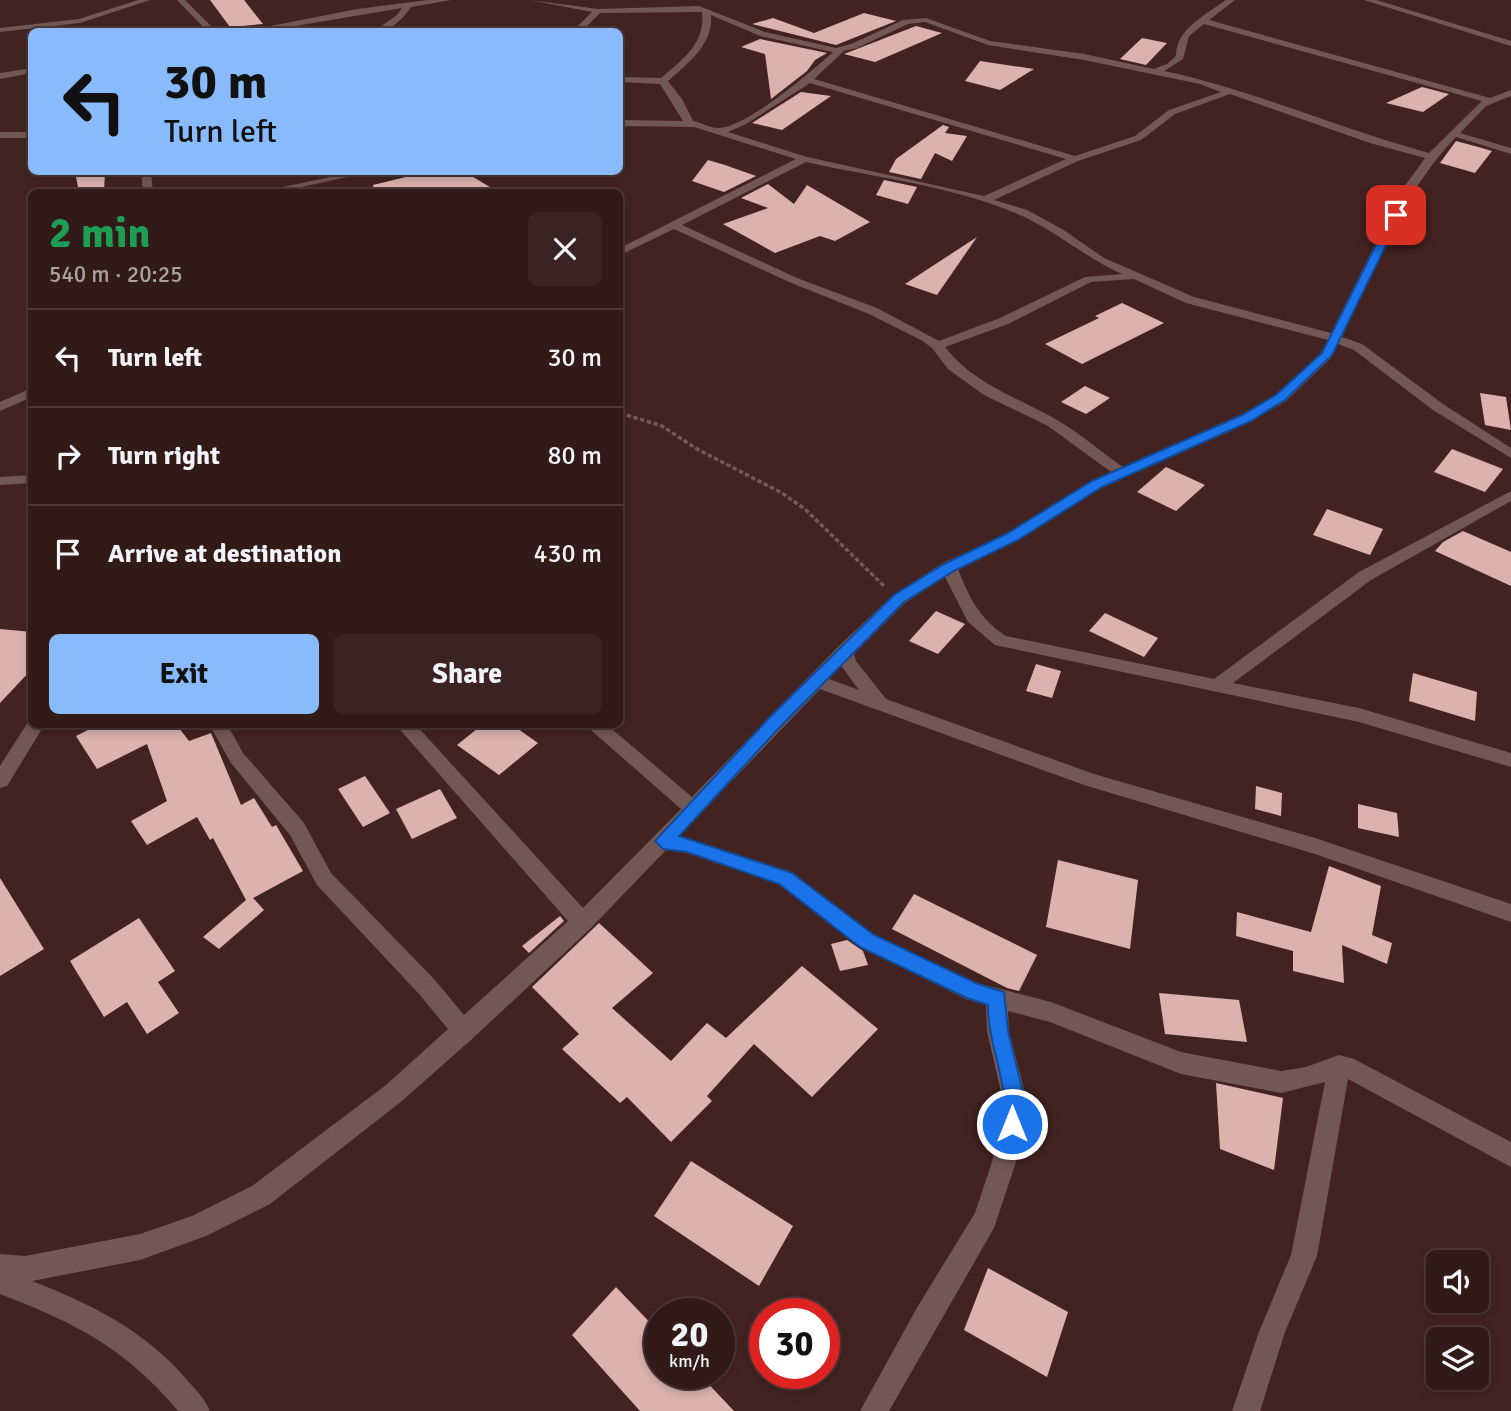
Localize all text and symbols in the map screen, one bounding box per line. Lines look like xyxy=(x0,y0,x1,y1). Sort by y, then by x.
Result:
text: 30 m xyxy=(164,52,267,112)
icon: left xyxy=(49,56,140,147)
text: Turn left xyxy=(164,112,277,151)
pin xyxy=(1366,185,1426,245)
icon: arrive xyxy=(1377,196,1415,234)
text: 2 min xyxy=(49,208,150,259)
button: close xyxy=(528,212,602,286)
text: 540 m · 20:25 xyxy=(49,260,183,289)
icon: left xyxy=(49,339,87,377)
text: Turn left xyxy=(108,342,202,374)
text: 30 m xyxy=(547,342,602,374)
icon: right xyxy=(49,437,87,475)
text: Turn right xyxy=(108,440,220,472)
text: 80 m xyxy=(547,440,602,472)
icon: arrive xyxy=(49,535,87,573)
text: Arrive at destination xyxy=(108,538,341,570)
text: 430 m xyxy=(533,538,602,570)
button: Exit xyxy=(49,634,319,714)
button: Share xyxy=(333,634,602,714)
position arrow xyxy=(975,1087,1049,1161)
map controls xyxy=(1426,1250,1489,1390)
button: sound xyxy=(1426,1250,1489,1313)
speed limit sign: 30 xyxy=(749,1298,840,1389)
text: 20 xyxy=(671,1313,708,1356)
button: layers xyxy=(1426,1327,1489,1390)
text: km/h xyxy=(669,1350,710,1372)

